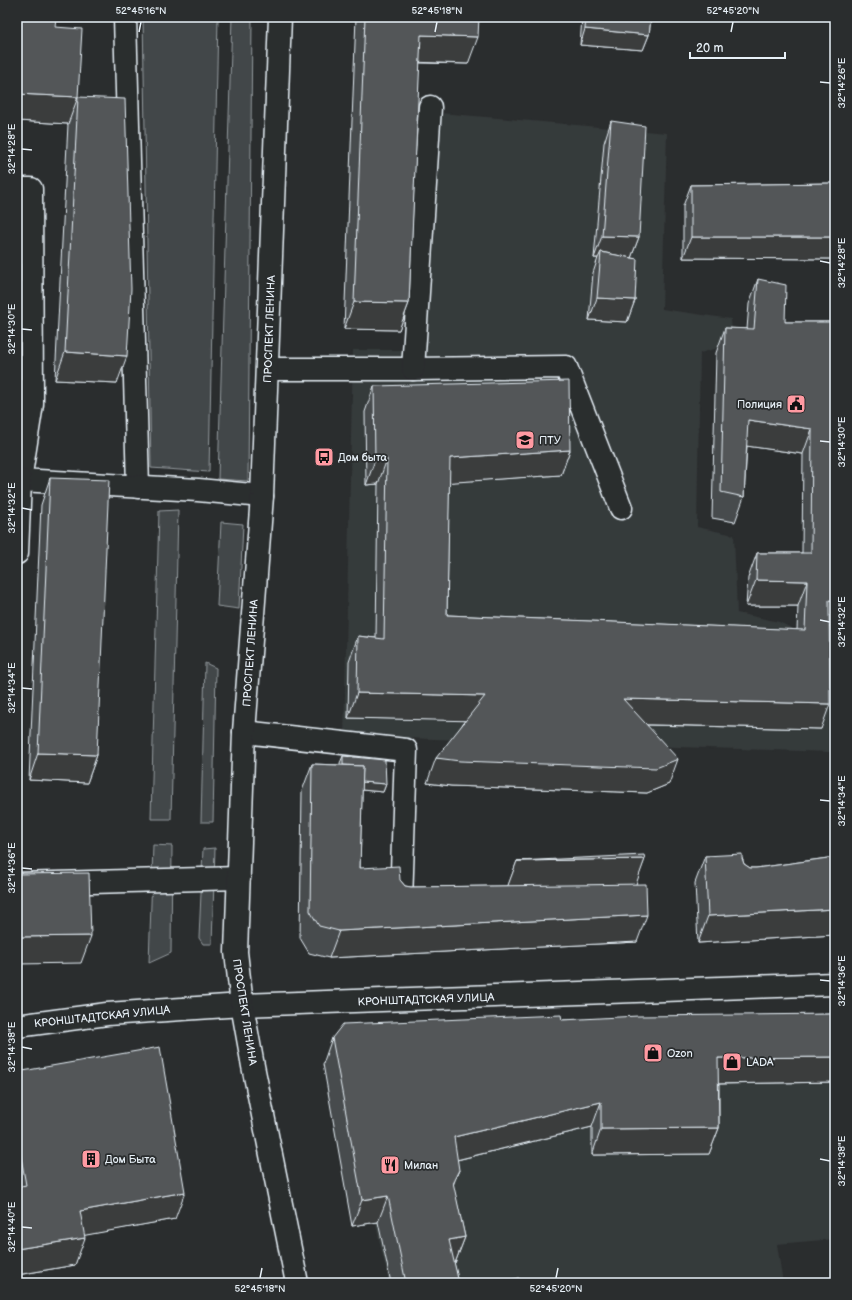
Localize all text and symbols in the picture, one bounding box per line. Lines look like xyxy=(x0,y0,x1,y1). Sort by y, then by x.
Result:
text: 52°45'16"N xyxy=(115,5,167,17)
text: 52°45'18"N xyxy=(412,5,462,17)
text: 52°45'20"N xyxy=(706,5,760,17)
scale bar xyxy=(690,34,785,60)
text: 20 m xyxy=(696,41,723,56)
text: 32°14'26"E xyxy=(836,57,848,108)
text: 32°14'28"E xyxy=(6,123,18,174)
text: 32°14'28"E xyxy=(836,237,848,288)
street label: ПРОСПЕКТ ЛЕНИНА xyxy=(261,275,278,383)
text: 32°14'30"E xyxy=(6,303,18,354)
public building icon: Полиция xyxy=(785,393,807,415)
place label: Полиция xyxy=(737,398,782,411)
text: 32°14'30"E xyxy=(836,416,848,467)
school or university icon: ПТУ xyxy=(514,429,536,451)
place label: ПТУ xyxy=(539,434,561,447)
bus stop icon: Дом быта xyxy=(313,446,335,468)
place label: Дом быта xyxy=(338,451,388,464)
text: 32°14'32"E xyxy=(6,482,18,533)
text: 32°14'32"E xyxy=(836,596,848,647)
street label: ПРОСПЕКТ ЛЕНИНА xyxy=(240,599,261,707)
text: 32°14'34"E xyxy=(6,662,18,714)
text: 32°14'34"E xyxy=(836,775,848,827)
text: 32°14'36"E xyxy=(6,842,18,894)
text: 32°14'36"E xyxy=(836,955,848,1007)
street label: ПРОСПЕКТ ЛЕНИНА xyxy=(230,958,259,1067)
street label: КРОНШТАДТСКАЯ УЛИЦА xyxy=(357,991,495,1008)
street label: КРОНШТАДТСКАЯ УЛИЦА xyxy=(33,1003,171,1030)
text: 32°14'38"E xyxy=(6,1021,18,1072)
shop icon: Ozon xyxy=(642,1042,664,1064)
place label: Ozon xyxy=(667,1047,693,1060)
shop icon: LADA xyxy=(721,1051,743,1073)
place label: LADA xyxy=(746,1056,774,1069)
text: 32°14'38"E xyxy=(836,1135,848,1186)
building icon: Дом Быта xyxy=(80,1148,102,1170)
place label: Дом Быта xyxy=(105,1153,156,1166)
restaurant icon: Милан xyxy=(379,1154,401,1176)
place label: Милан xyxy=(404,1159,438,1172)
text: 32°14'40"E xyxy=(6,1201,18,1252)
text: 52°45'18"N xyxy=(235,1283,285,1295)
text: 52°45'20"N xyxy=(529,1283,583,1295)

